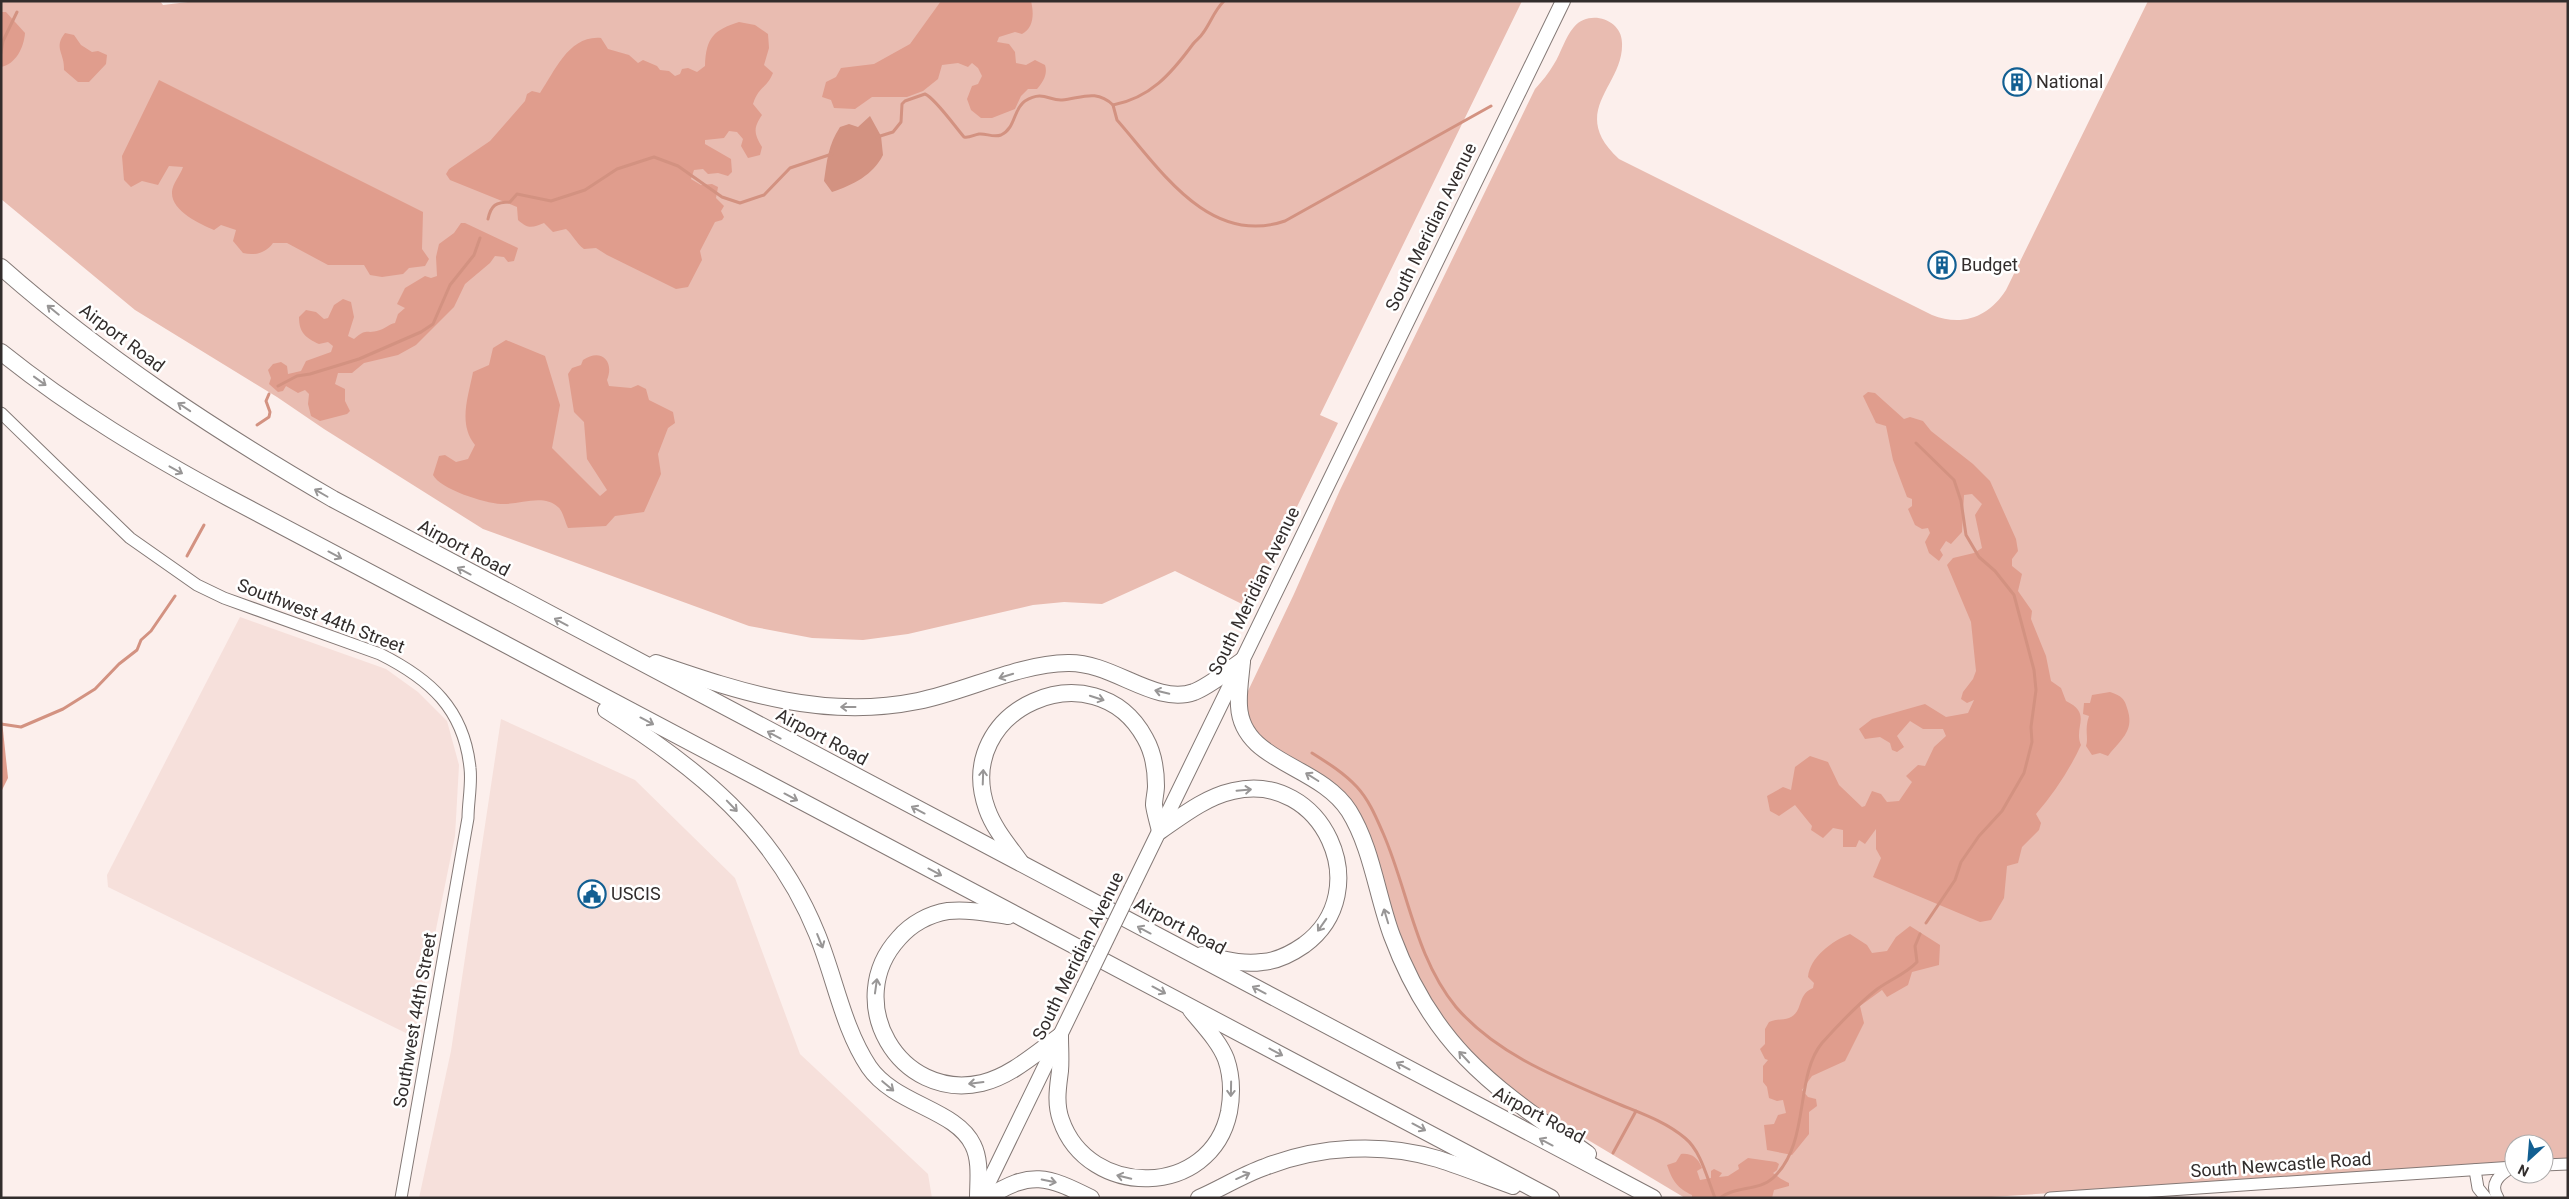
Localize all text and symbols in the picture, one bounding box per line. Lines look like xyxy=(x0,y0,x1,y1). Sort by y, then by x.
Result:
building icon: National xyxy=(2002,67,2032,97)
place label: National xyxy=(2036,71,2103,92)
street label: South Meridian Avenue xyxy=(1381,139,1480,314)
building icon: Budget xyxy=(1927,250,1957,280)
place label: Budget xyxy=(1961,254,2018,275)
street label: Airport Road xyxy=(76,299,169,376)
one-way arrow xyxy=(47,305,60,316)
one-way arrow xyxy=(33,376,47,386)
one-way arrow xyxy=(177,402,191,412)
one-way arrow xyxy=(168,465,183,475)
one-way arrow xyxy=(314,488,329,498)
street label: South Meridian Avenue xyxy=(1204,503,1303,678)
street label: Airport Road xyxy=(415,515,514,580)
one-way arrow xyxy=(327,550,342,560)
one-way arrow xyxy=(458,565,472,575)
street label: Southwest 44th Street xyxy=(235,574,408,657)
one-way arrow xyxy=(554,617,569,626)
one-way arrow xyxy=(999,671,1015,681)
one-way arrow xyxy=(1154,687,1170,696)
one-way arrow xyxy=(1088,693,1104,703)
one-way arrow xyxy=(840,702,856,712)
street label: Airport Road xyxy=(773,704,872,769)
one-way arrow xyxy=(640,716,655,726)
one-way arrow xyxy=(768,729,782,739)
one-way arrow xyxy=(978,769,988,786)
one-way arrow xyxy=(1306,771,1320,781)
one-way arrow xyxy=(1235,785,1251,794)
one-way arrow xyxy=(783,793,798,802)
one-way arrow xyxy=(726,799,738,811)
one-way arrow xyxy=(911,805,926,815)
one-way arrow xyxy=(927,868,942,877)
street label: South Meridian Avenue xyxy=(1028,868,1127,1043)
public building icon: USCIS xyxy=(577,879,607,909)
place label: USCIS xyxy=(611,883,661,904)
street label: Airport Road xyxy=(1131,893,1230,958)
one-way arrow xyxy=(1380,909,1390,925)
one-way arrow xyxy=(1317,918,1327,932)
one-way arrow xyxy=(1137,925,1152,935)
street label: Southwest 44th Street xyxy=(389,931,440,1109)
one-way arrow xyxy=(816,933,825,948)
one-way arrow xyxy=(871,979,881,995)
one-way arrow xyxy=(1151,985,1166,995)
one-way arrow xyxy=(1252,985,1266,995)
one-way arrow xyxy=(1268,1047,1283,1057)
one-way arrow xyxy=(1458,1051,1470,1064)
one-way arrow xyxy=(1395,1061,1410,1071)
one-way arrow xyxy=(969,1078,985,1088)
one-way arrow xyxy=(881,1080,894,1092)
one-way arrow xyxy=(1226,1080,1236,1097)
street label: Airport Road xyxy=(1490,1082,1589,1147)
one-way arrow xyxy=(1412,1123,1426,1133)
north arrow xyxy=(2504,1134,2554,1184)
one-way arrow xyxy=(1539,1137,1554,1147)
street label: South Newcastle Road xyxy=(2190,1148,2372,1181)
text: N xyxy=(2515,1161,2531,1180)
one-way arrow xyxy=(1235,1170,1250,1180)
one-way arrow xyxy=(1116,1172,1132,1181)
one-way arrow xyxy=(1041,1177,1057,1186)

